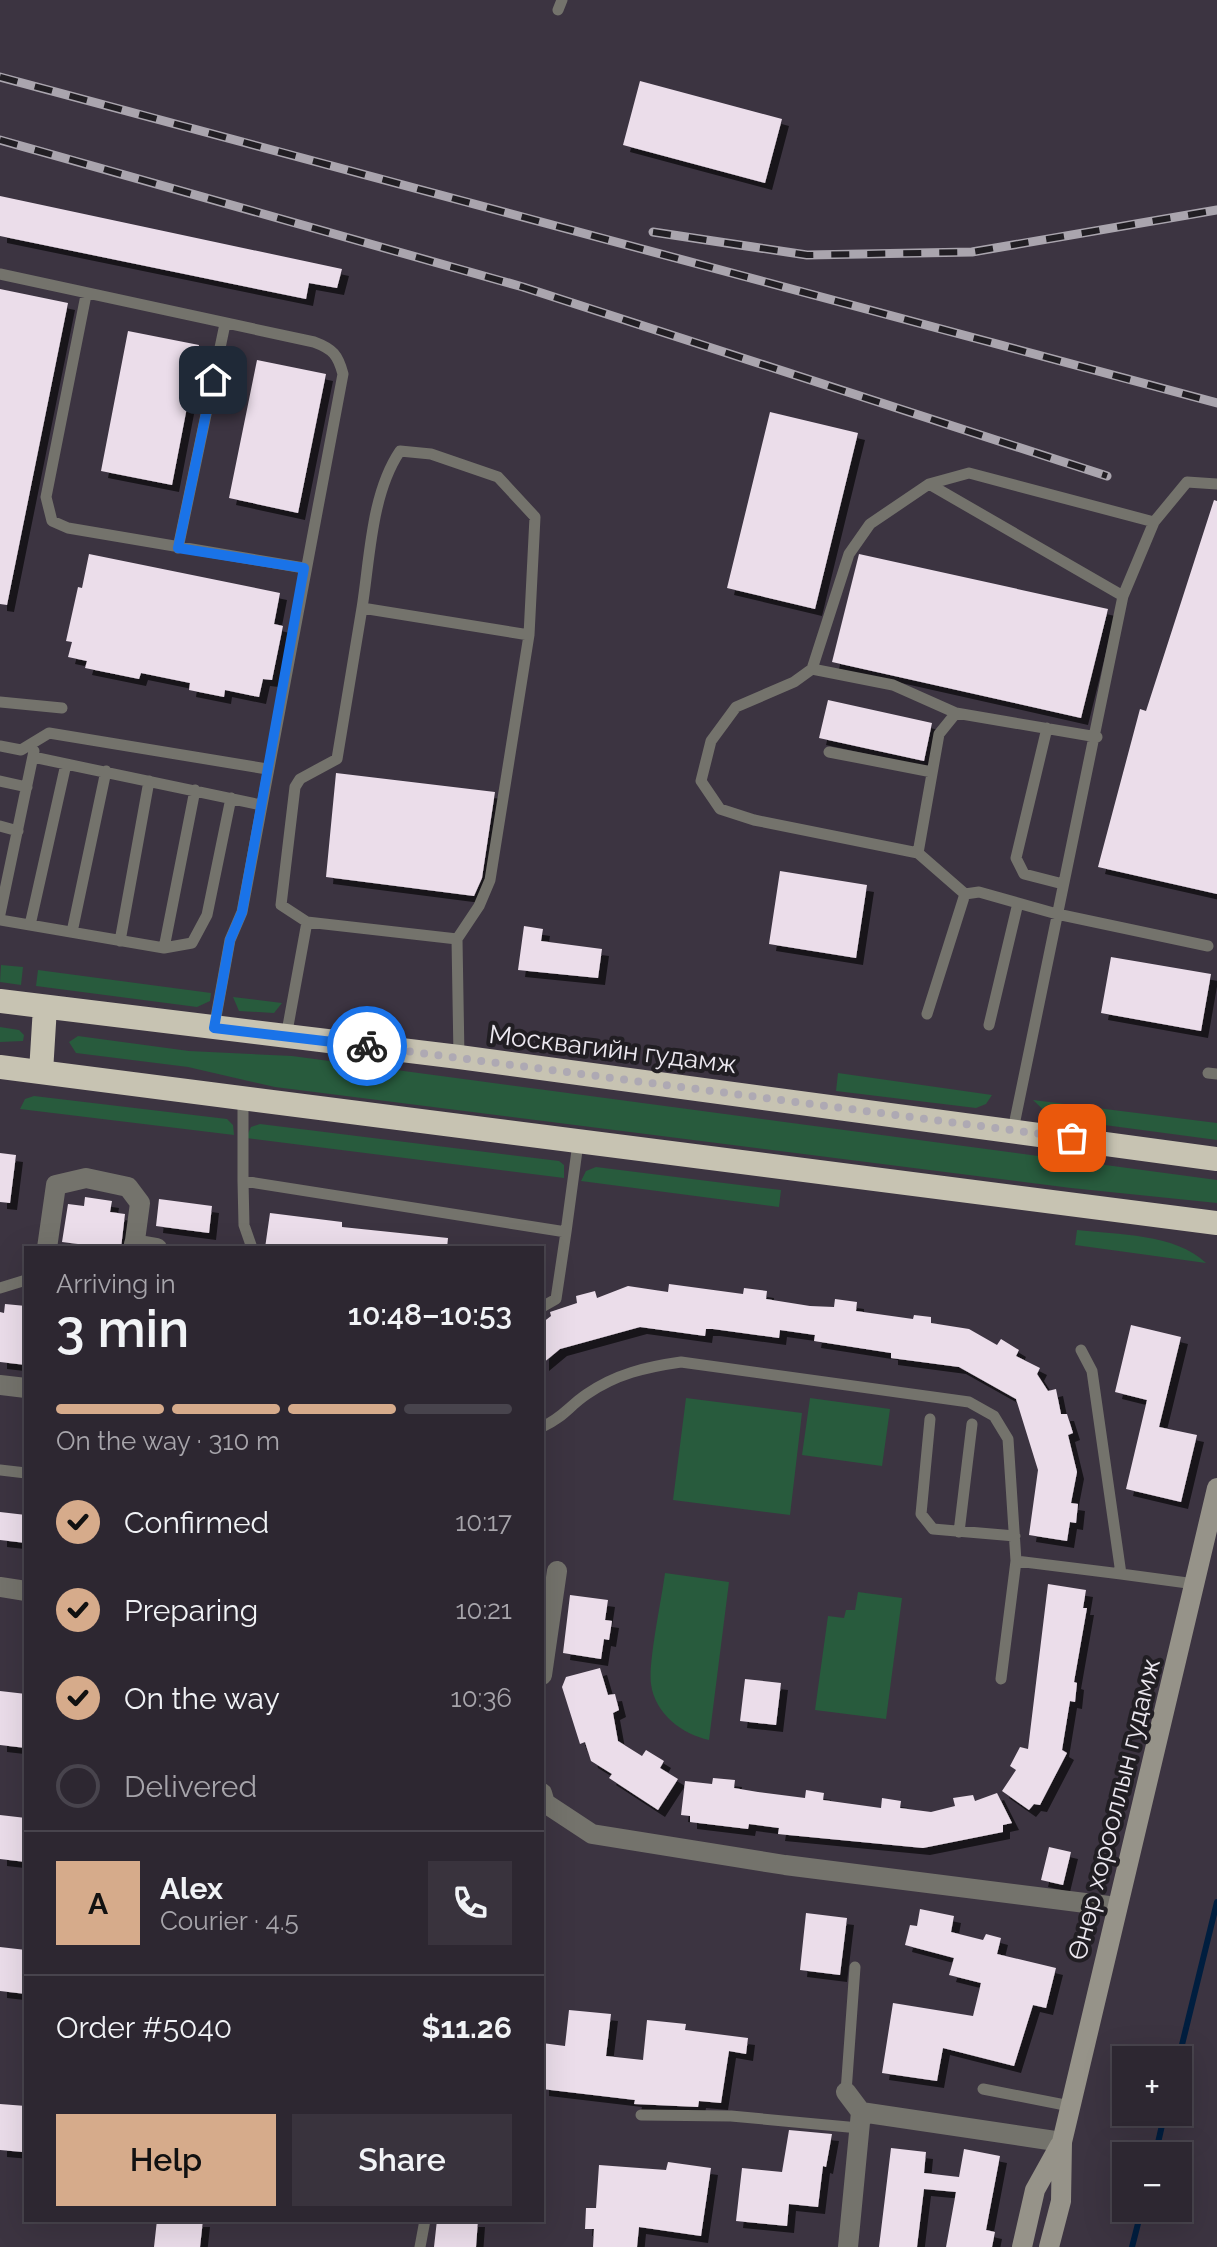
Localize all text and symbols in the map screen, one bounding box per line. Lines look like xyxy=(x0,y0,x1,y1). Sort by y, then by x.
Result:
pin xyxy=(179,346,247,414)
icon: home xyxy=(191,358,235,402)
courier xyxy=(327,1006,407,1086)
street label: Москвагийн гудамж xyxy=(487,1019,739,1079)
icon: bike xyxy=(345,1024,389,1068)
pin xyxy=(1038,1104,1106,1172)
icon: bag xyxy=(1050,1116,1094,1160)
text: Arriving in xyxy=(56,1269,176,1299)
text: 10:48–10:53 xyxy=(348,1297,512,1332)
text: 3 min xyxy=(56,1298,189,1359)
text: On the way · 310 m xyxy=(56,1426,280,1456)
icon: check xyxy=(56,1500,100,1544)
text: Confirmed xyxy=(124,1505,269,1540)
text: 10:17 xyxy=(455,1507,512,1537)
icon: check xyxy=(56,1588,100,1632)
text: Preparing xyxy=(124,1593,258,1628)
text: 10:21 xyxy=(455,1595,512,1625)
street label: Өнөр хорооллын гудамж xyxy=(1062,1655,1166,1963)
icon: check xyxy=(56,1676,100,1720)
text: On the way xyxy=(124,1681,280,1716)
text: 10:36 xyxy=(451,1683,512,1713)
text: Delivered xyxy=(124,1769,257,1804)
button: phone xyxy=(428,1861,512,1945)
text: Alex xyxy=(160,1871,223,1906)
text: A xyxy=(88,1886,108,1921)
text: Courier · 4.5 xyxy=(160,1906,299,1936)
text: Order #5040 xyxy=(56,2010,232,2045)
text: $11.26 xyxy=(421,2010,512,2045)
map controls xyxy=(1112,2046,1192,2222)
button: + xyxy=(1112,2046,1192,2126)
button: Help xyxy=(56,2114,276,2206)
button: Share xyxy=(292,2114,512,2206)
button: − xyxy=(1112,2142,1192,2222)

